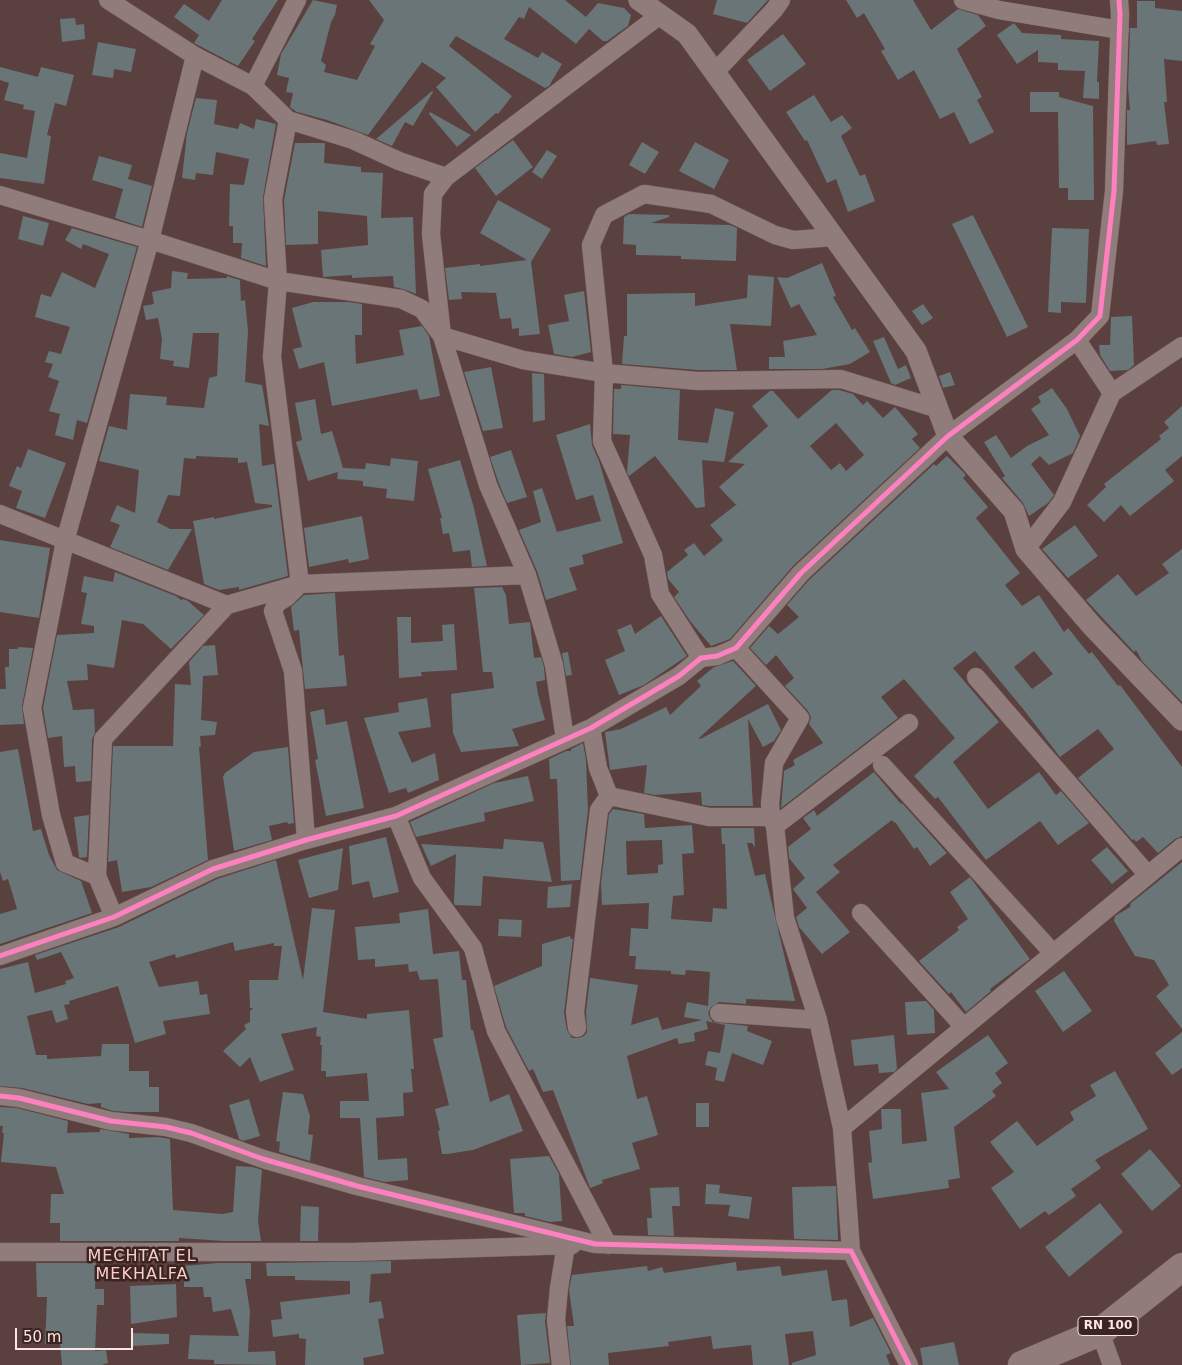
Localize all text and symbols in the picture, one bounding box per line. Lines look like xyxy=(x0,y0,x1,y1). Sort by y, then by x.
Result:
district label: MECHTAT EL MEKHALFA xyxy=(86,1247,198,1285)
road number: RN 100 xyxy=(1078,1316,1138,1335)
scale bar xyxy=(18,1318,135,1350)
text: 50 m xyxy=(23,1328,61,1346)

